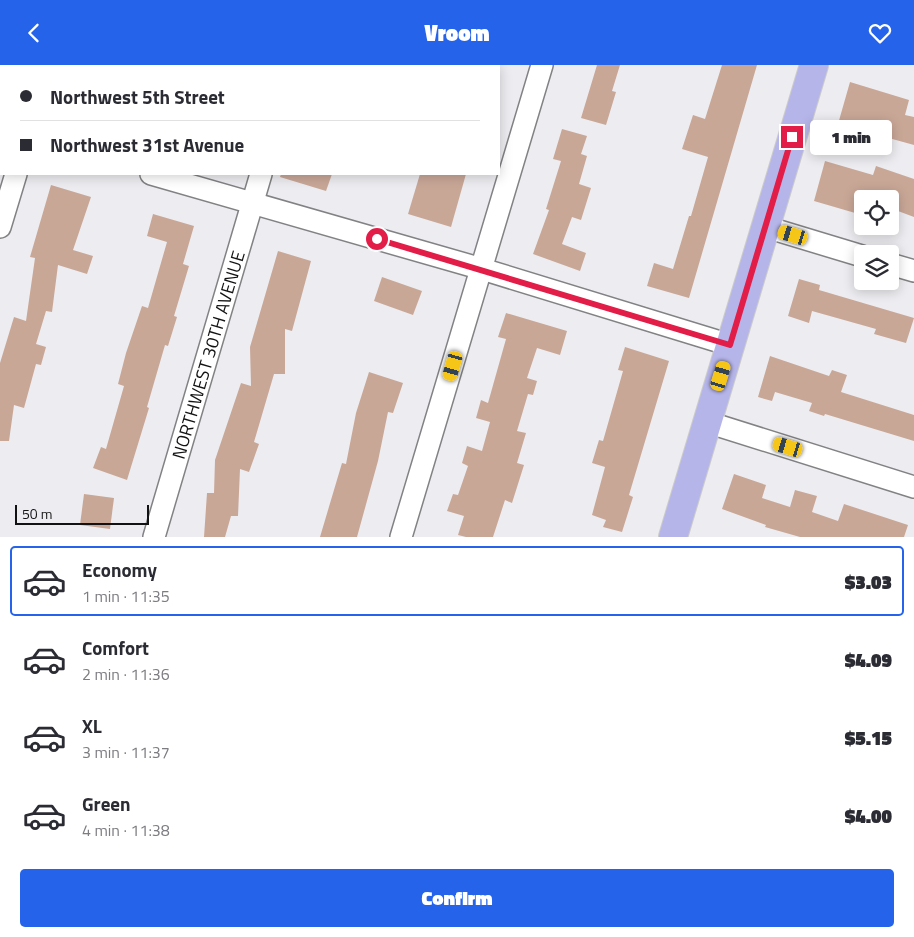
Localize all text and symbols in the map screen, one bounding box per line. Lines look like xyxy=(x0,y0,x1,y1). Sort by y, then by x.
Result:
text: Vroom xyxy=(424,16,490,50)
icon: back xyxy=(20,19,48,47)
icon: heart xyxy=(866,19,894,47)
text: Northwest 5th Street xyxy=(50,82,225,111)
callout: 1 min xyxy=(810,119,892,155)
text: 1 min xyxy=(831,125,871,149)
route end xyxy=(781,126,803,148)
text: Northwest 31st Avenue xyxy=(50,130,244,159)
map controls xyxy=(854,190,899,290)
button: locate xyxy=(854,190,899,235)
car xyxy=(776,223,809,247)
route start xyxy=(366,228,388,250)
button: layers xyxy=(854,245,899,290)
street label: NORTHWEST 30TH AVENUE xyxy=(164,247,251,462)
car xyxy=(441,350,464,382)
car xyxy=(709,359,732,393)
car xyxy=(771,435,804,459)
scale bar xyxy=(15,502,149,525)
text: 50 m xyxy=(22,503,52,524)
text: Economy xyxy=(82,555,157,584)
icon: car xyxy=(22,559,67,604)
text: $3.03 xyxy=(845,567,892,596)
text: 1 min · 11:35 xyxy=(82,584,170,608)
text: Comfort xyxy=(82,633,149,662)
icon: car xyxy=(22,637,67,682)
text: $4.09 xyxy=(845,645,892,674)
text: 2 min · 11:36 xyxy=(82,662,170,686)
text: XL xyxy=(82,711,102,740)
icon: car xyxy=(22,715,67,760)
text: $5.15 xyxy=(845,723,892,752)
text: 3 min · 11:37 xyxy=(82,740,170,764)
text: Green xyxy=(82,789,131,818)
icon: car xyxy=(22,793,67,838)
text: $4.00 xyxy=(845,801,892,830)
text: 4 min · 11:38 xyxy=(82,818,170,842)
button: Confirm xyxy=(20,869,894,927)

